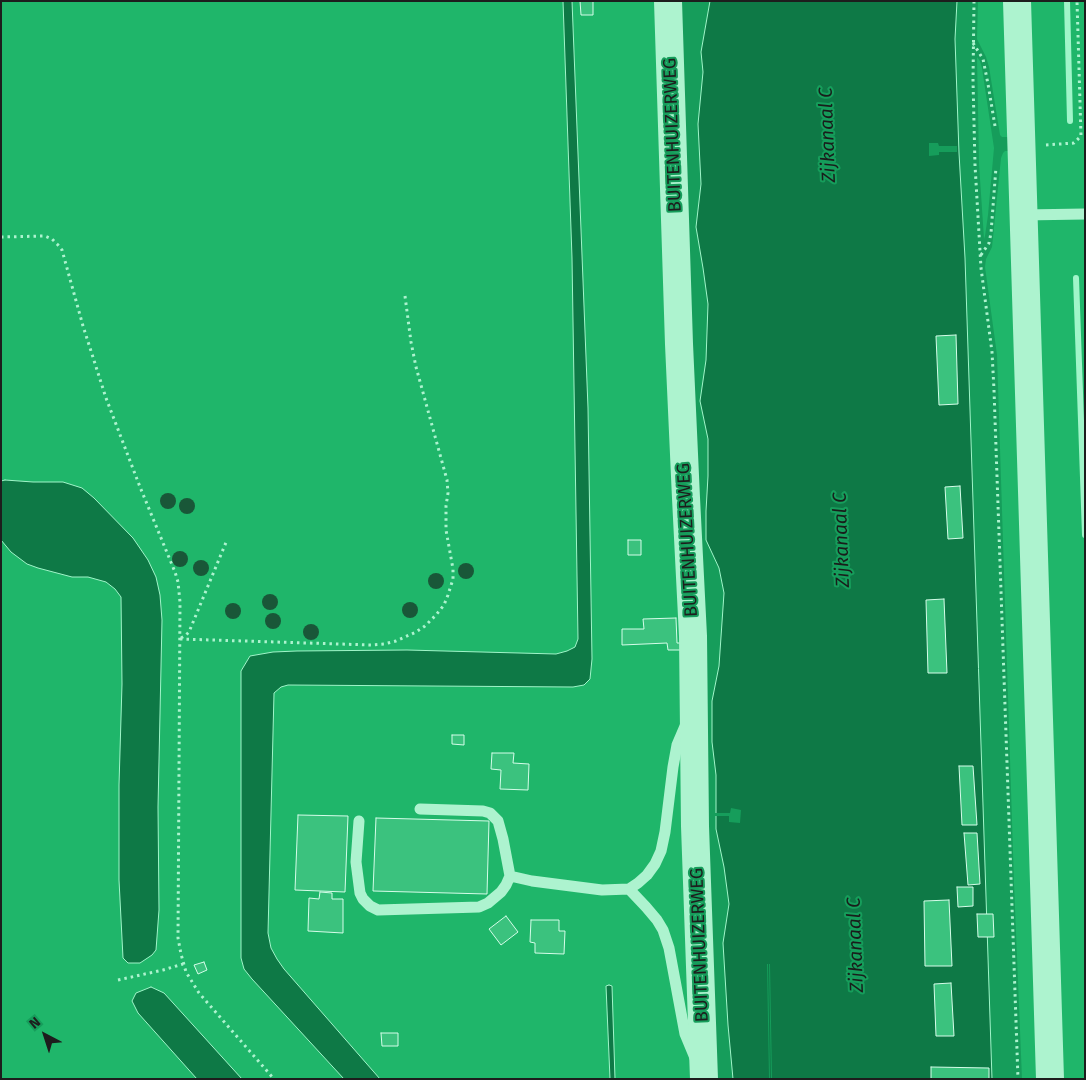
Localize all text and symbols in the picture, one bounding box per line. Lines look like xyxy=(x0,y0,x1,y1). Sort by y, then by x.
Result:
street label: BUITENHUIZERWEG xyxy=(660,57,686,213)
water label: Zijkanaal C xyxy=(815,87,841,183)
street label: BUITENHUIZERWEG xyxy=(673,462,703,618)
water label: Zijkanaal C xyxy=(829,492,855,588)
street label: BUITENHUIZERWEG xyxy=(687,867,713,1023)
water label: Zijkanaal C xyxy=(843,897,869,993)
north arrow xyxy=(20,1010,70,1060)
text: N xyxy=(26,1014,44,1033)

